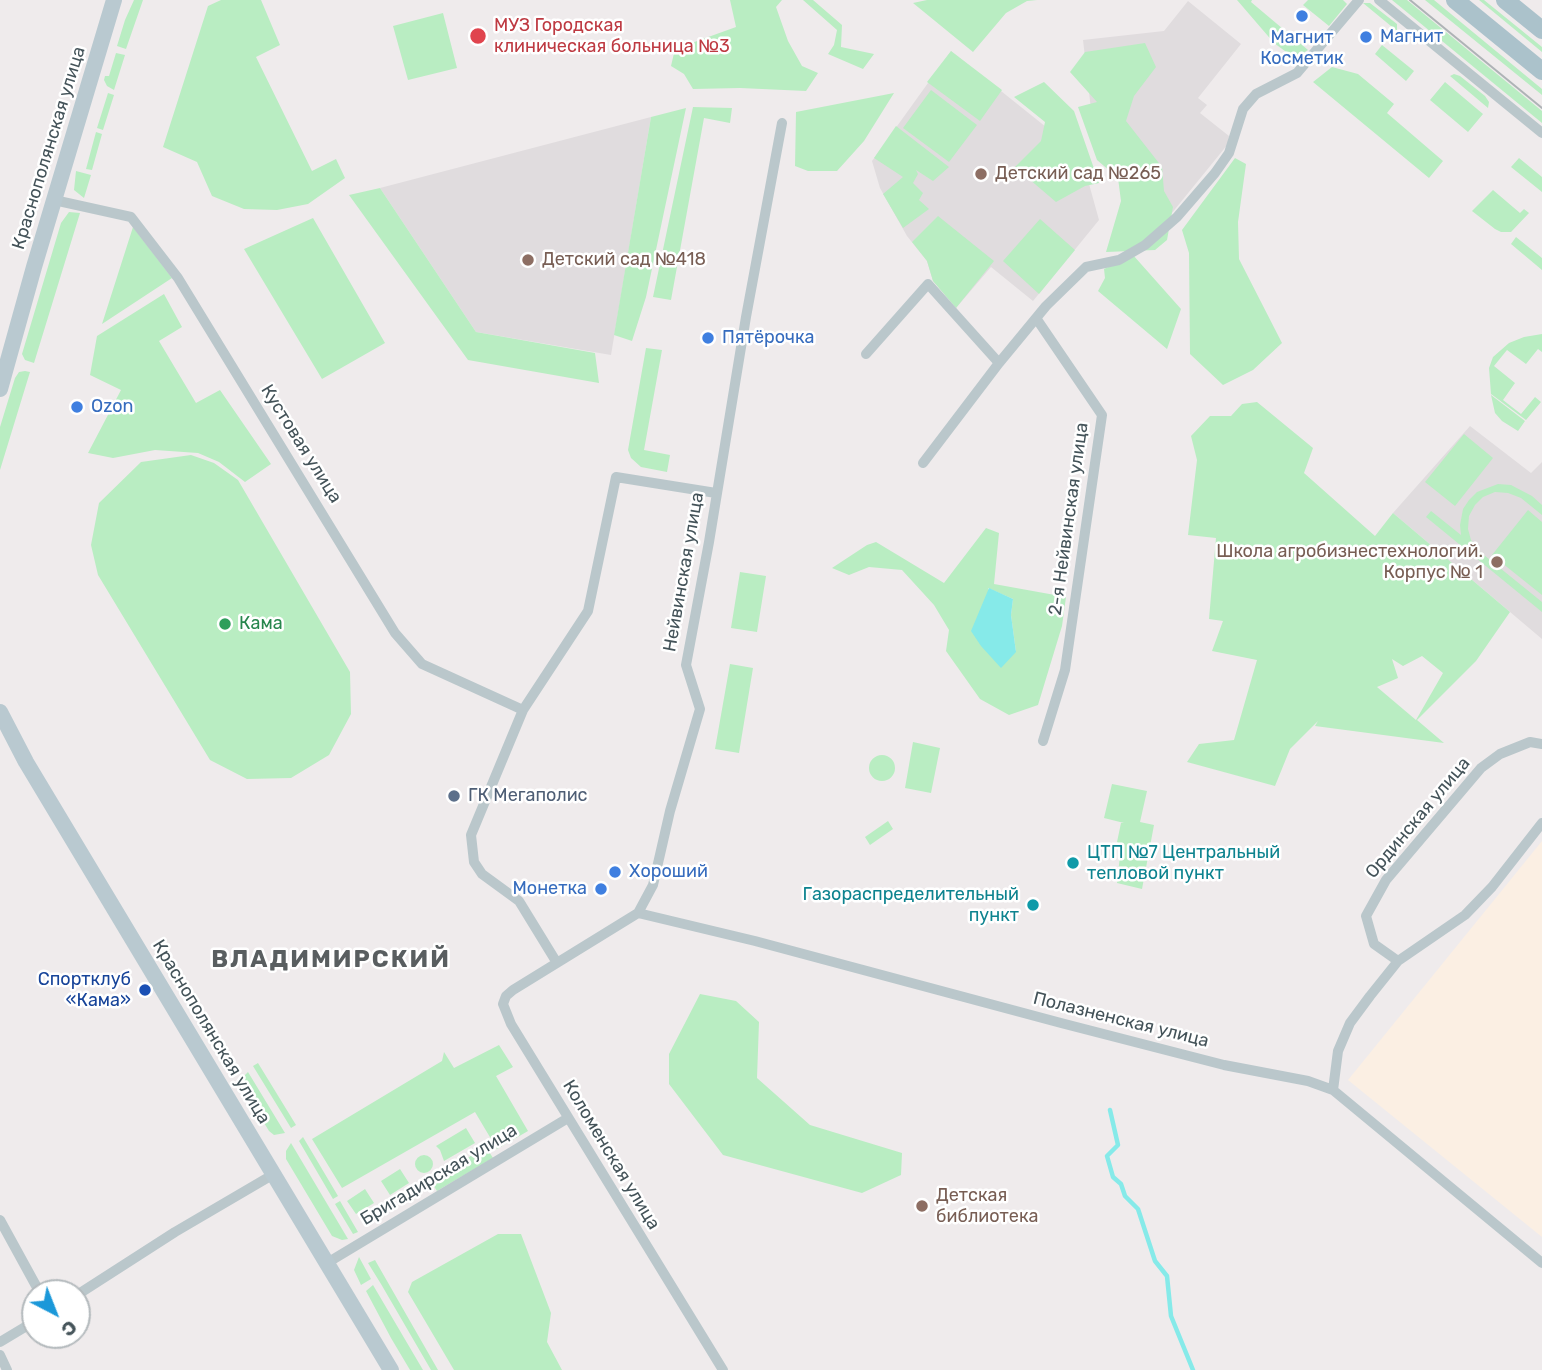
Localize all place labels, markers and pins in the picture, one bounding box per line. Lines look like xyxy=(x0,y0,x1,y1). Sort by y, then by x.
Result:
marker: Магнит Косметик xyxy=(1294,8,1310,24)
place label: МУЗ Городская клиническая больница №3 xyxy=(494,15,730,58)
marker: МУЗ Городская клиническая больница №3 xyxy=(468,26,488,46)
place label: Магнит xyxy=(1380,26,1443,48)
place label: Магнит Косметик xyxy=(1260,27,1344,70)
marker: Магнит xyxy=(1358,29,1374,45)
place label: Детский сад №265 xyxy=(995,163,1161,185)
marker: Детский сад №265 xyxy=(973,166,989,182)
place label: Детский сад №418 xyxy=(542,249,706,271)
marker: Детский сад №418 xyxy=(520,252,536,268)
place label: Пятёрочка xyxy=(722,327,815,349)
marker: Пятёрочка xyxy=(700,330,716,346)
place label: Ozon xyxy=(91,396,133,418)
marker: Ozon xyxy=(69,399,85,415)
place label: Школа агробизнестехнологий. Корпус № 1 xyxy=(1216,541,1483,584)
marker: Школа агробизнестехнологий. Корпус № 1 xyxy=(1489,554,1505,570)
place label: Кама xyxy=(239,613,283,635)
marker: Кама xyxy=(217,616,233,632)
place label: ГК Мегаполис xyxy=(468,785,588,807)
marker: ГК Мегаполис xyxy=(446,788,462,804)
place label: ЦТП №7 Центральный тепловой пункт xyxy=(1087,842,1280,884)
marker: ЦТП №7 Центральный тепловой пункт xyxy=(1065,855,1081,871)
place label: Хороший xyxy=(629,861,708,883)
marker: Хороший xyxy=(607,864,623,880)
place label: Монетка xyxy=(513,878,587,900)
marker: Монетка xyxy=(593,881,609,897)
place label: Газораспределительный пункт xyxy=(802,884,1019,926)
marker: Газораспределительный пункт xyxy=(1025,897,1041,913)
place label: Спортклуб «Кама» xyxy=(38,969,131,1012)
marker: Спортклуб «Кама» xyxy=(137,982,153,998)
place label: Детская библиотека xyxy=(936,1185,1038,1228)
marker: Детская библиотека xyxy=(914,1198,930,1214)

